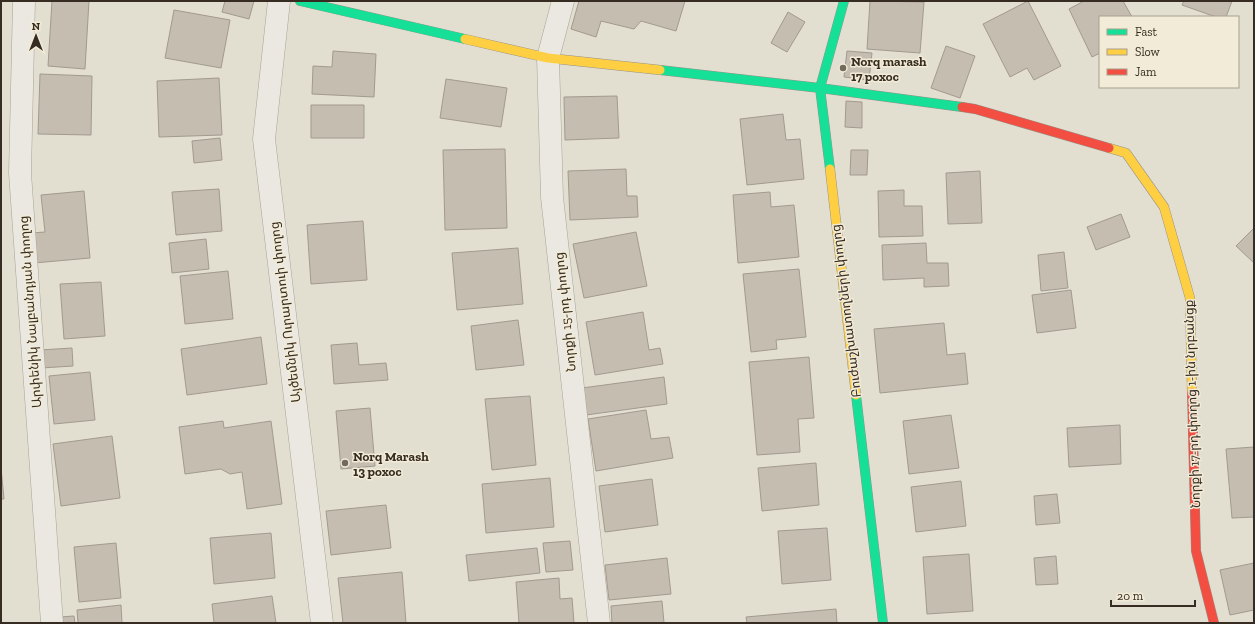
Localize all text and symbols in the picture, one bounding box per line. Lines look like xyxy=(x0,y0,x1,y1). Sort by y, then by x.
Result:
north arrow xyxy=(16,16,56,56)
legend xyxy=(1099,16,1239,88)
text: N xyxy=(32,20,41,33)
text: Fast xyxy=(1135,25,1158,39)
text: Slow xyxy=(1135,45,1161,59)
place label: Norq marash 17 poxoc xyxy=(851,54,927,84)
marker: Norq marash 17 poxoc xyxy=(838,63,848,73)
text: Jam xyxy=(1135,65,1157,79)
street label: Արփենիկ Նալբանդյան փողոց xyxy=(16,215,44,409)
street label: Այծեմնիկ Ուրարտուի փողոց xyxy=(266,221,304,403)
street label: Բուժաշխատողների փողոց xyxy=(828,223,864,399)
street label: Նորքի 15-րդ փողոց xyxy=(551,251,579,373)
street label: Նորքի 17-րդ փողոց 1-ին նրբանցք xyxy=(1181,299,1203,509)
place label: Norq Marash 13 poxoc xyxy=(353,449,429,479)
marker: Norq Marash 13 poxoc xyxy=(340,458,350,468)
scale bar xyxy=(1111,582,1195,608)
text: 20 m xyxy=(1117,589,1144,603)

